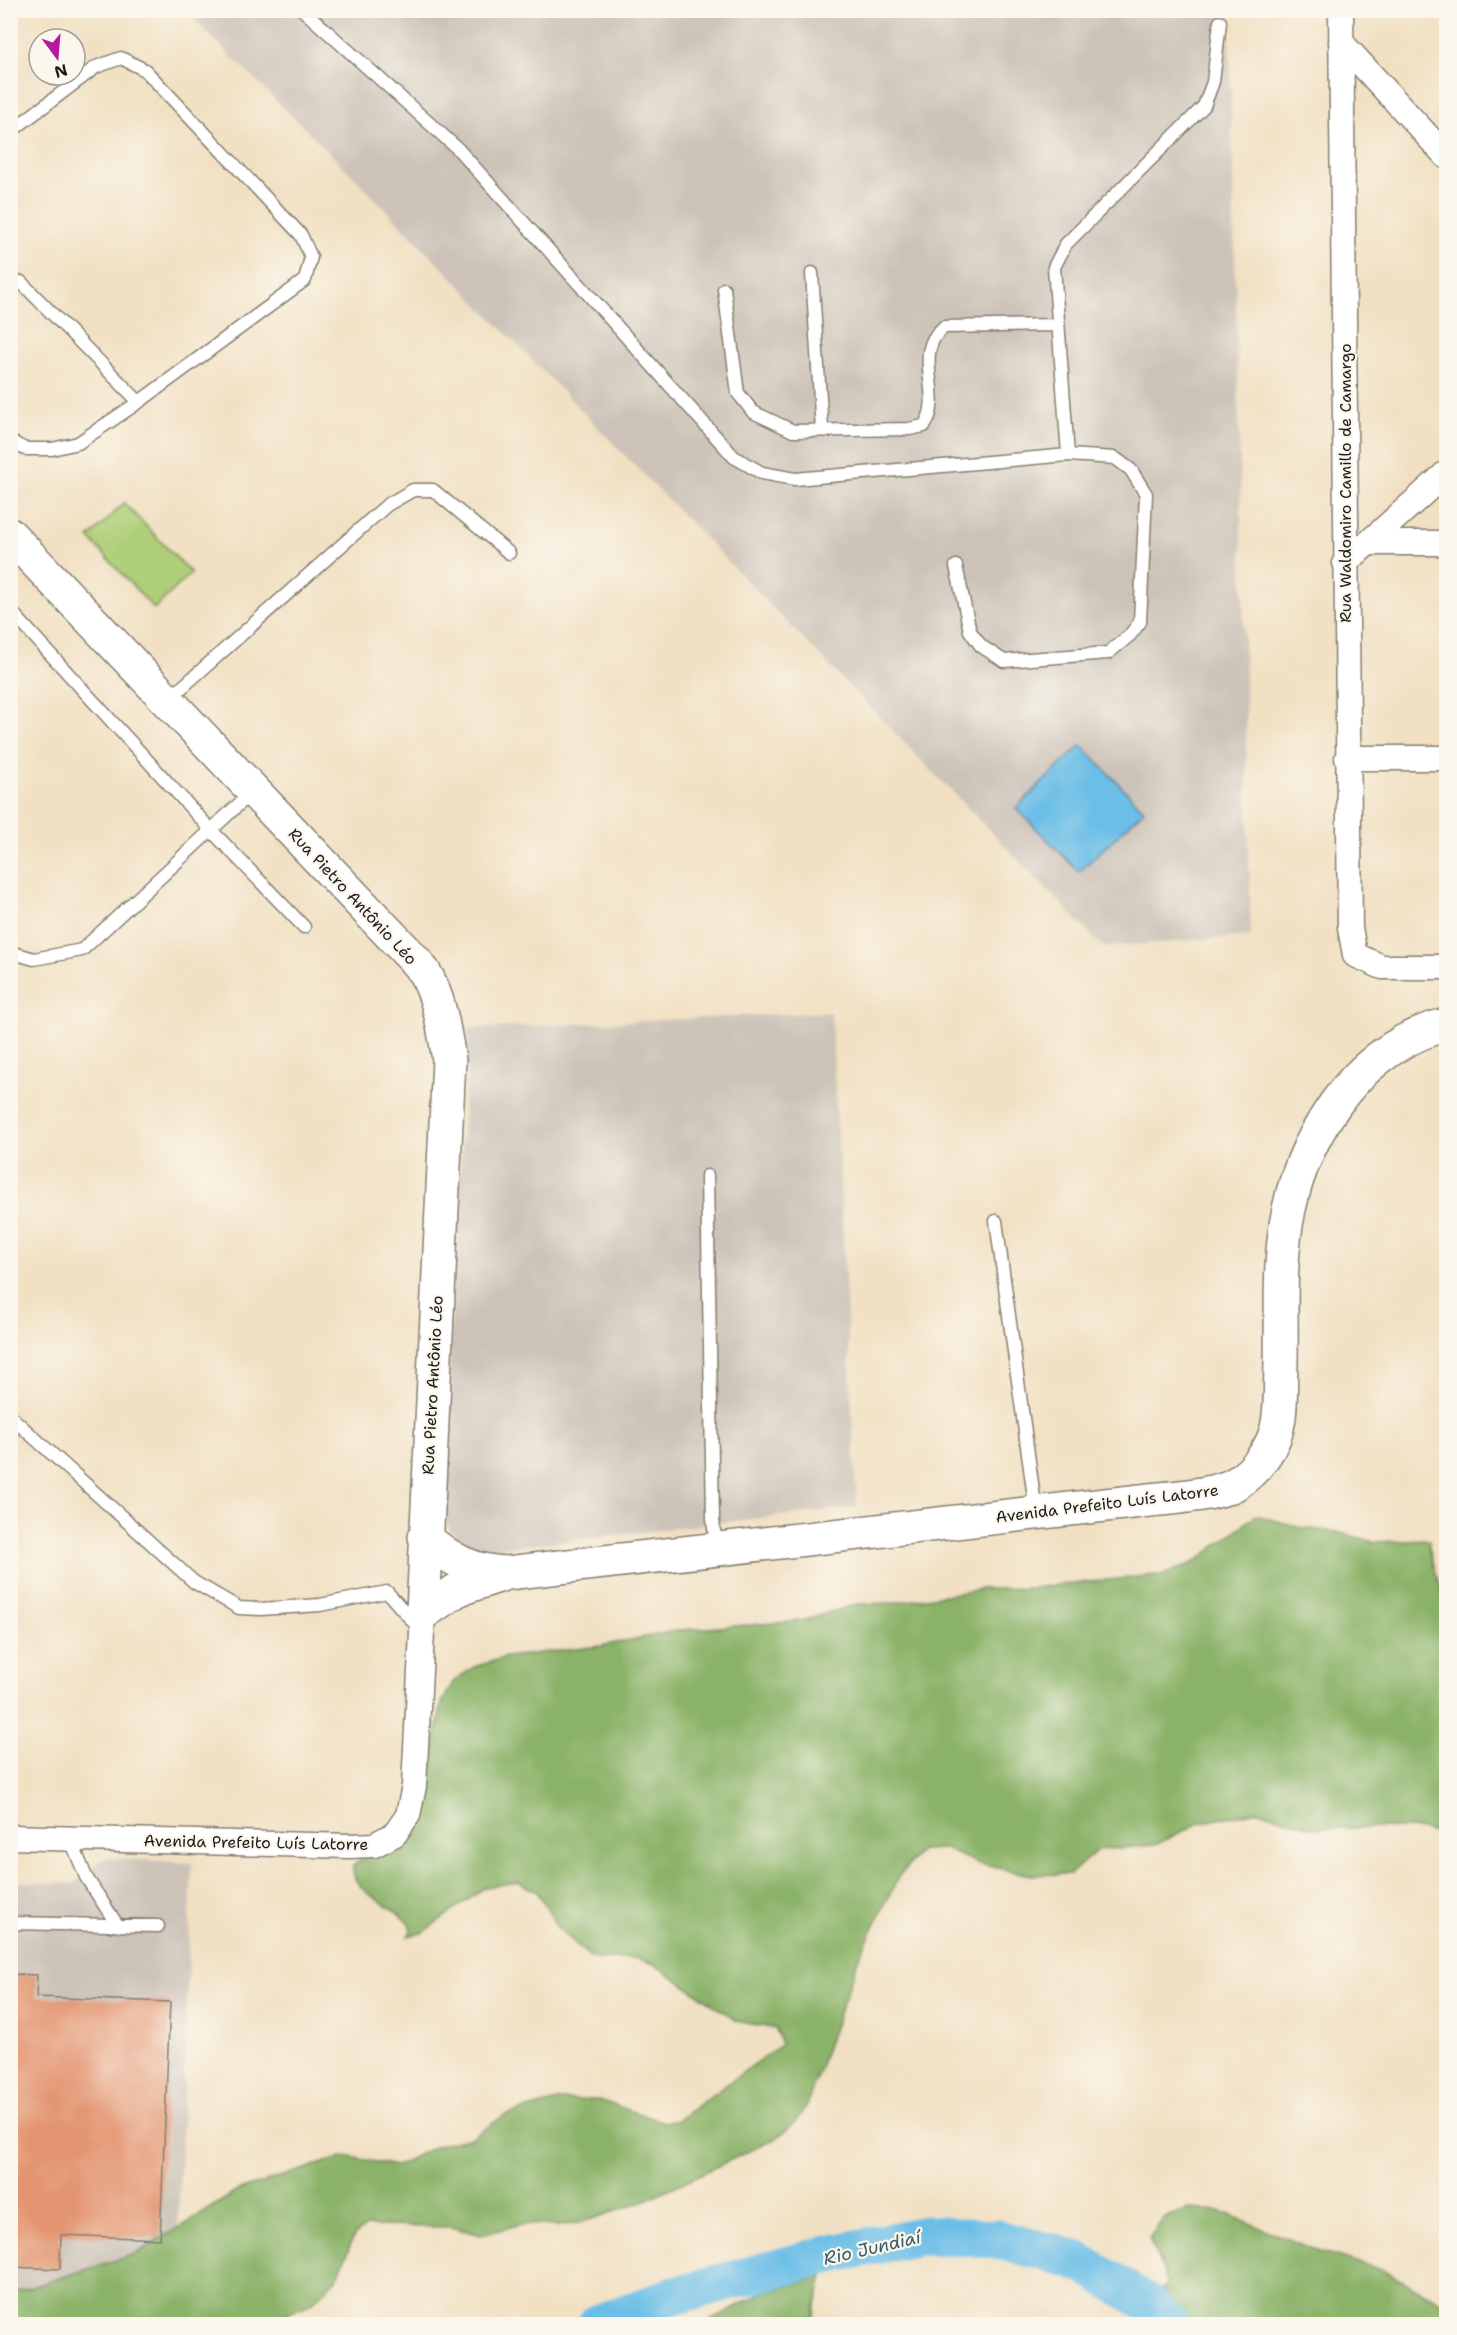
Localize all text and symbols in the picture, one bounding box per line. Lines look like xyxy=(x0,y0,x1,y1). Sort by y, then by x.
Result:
north arrow xyxy=(27,27,87,87)
text: N xyxy=(52,59,70,83)
street label: Rua Waldomiro Camillo de Camargo xyxy=(1335,343,1356,623)
street label: Rua Pietro Antônio Léo xyxy=(284,824,422,969)
street label: Rua Pietro Antônio Léo xyxy=(417,1295,448,1475)
street label: Avenida Prefeito Luís Latorre xyxy=(994,1479,1220,1528)
street label: Avenida Prefeito Luís Latorre xyxy=(143,1830,368,1855)
water label: Rio Jundiaí xyxy=(821,2225,925,2271)

